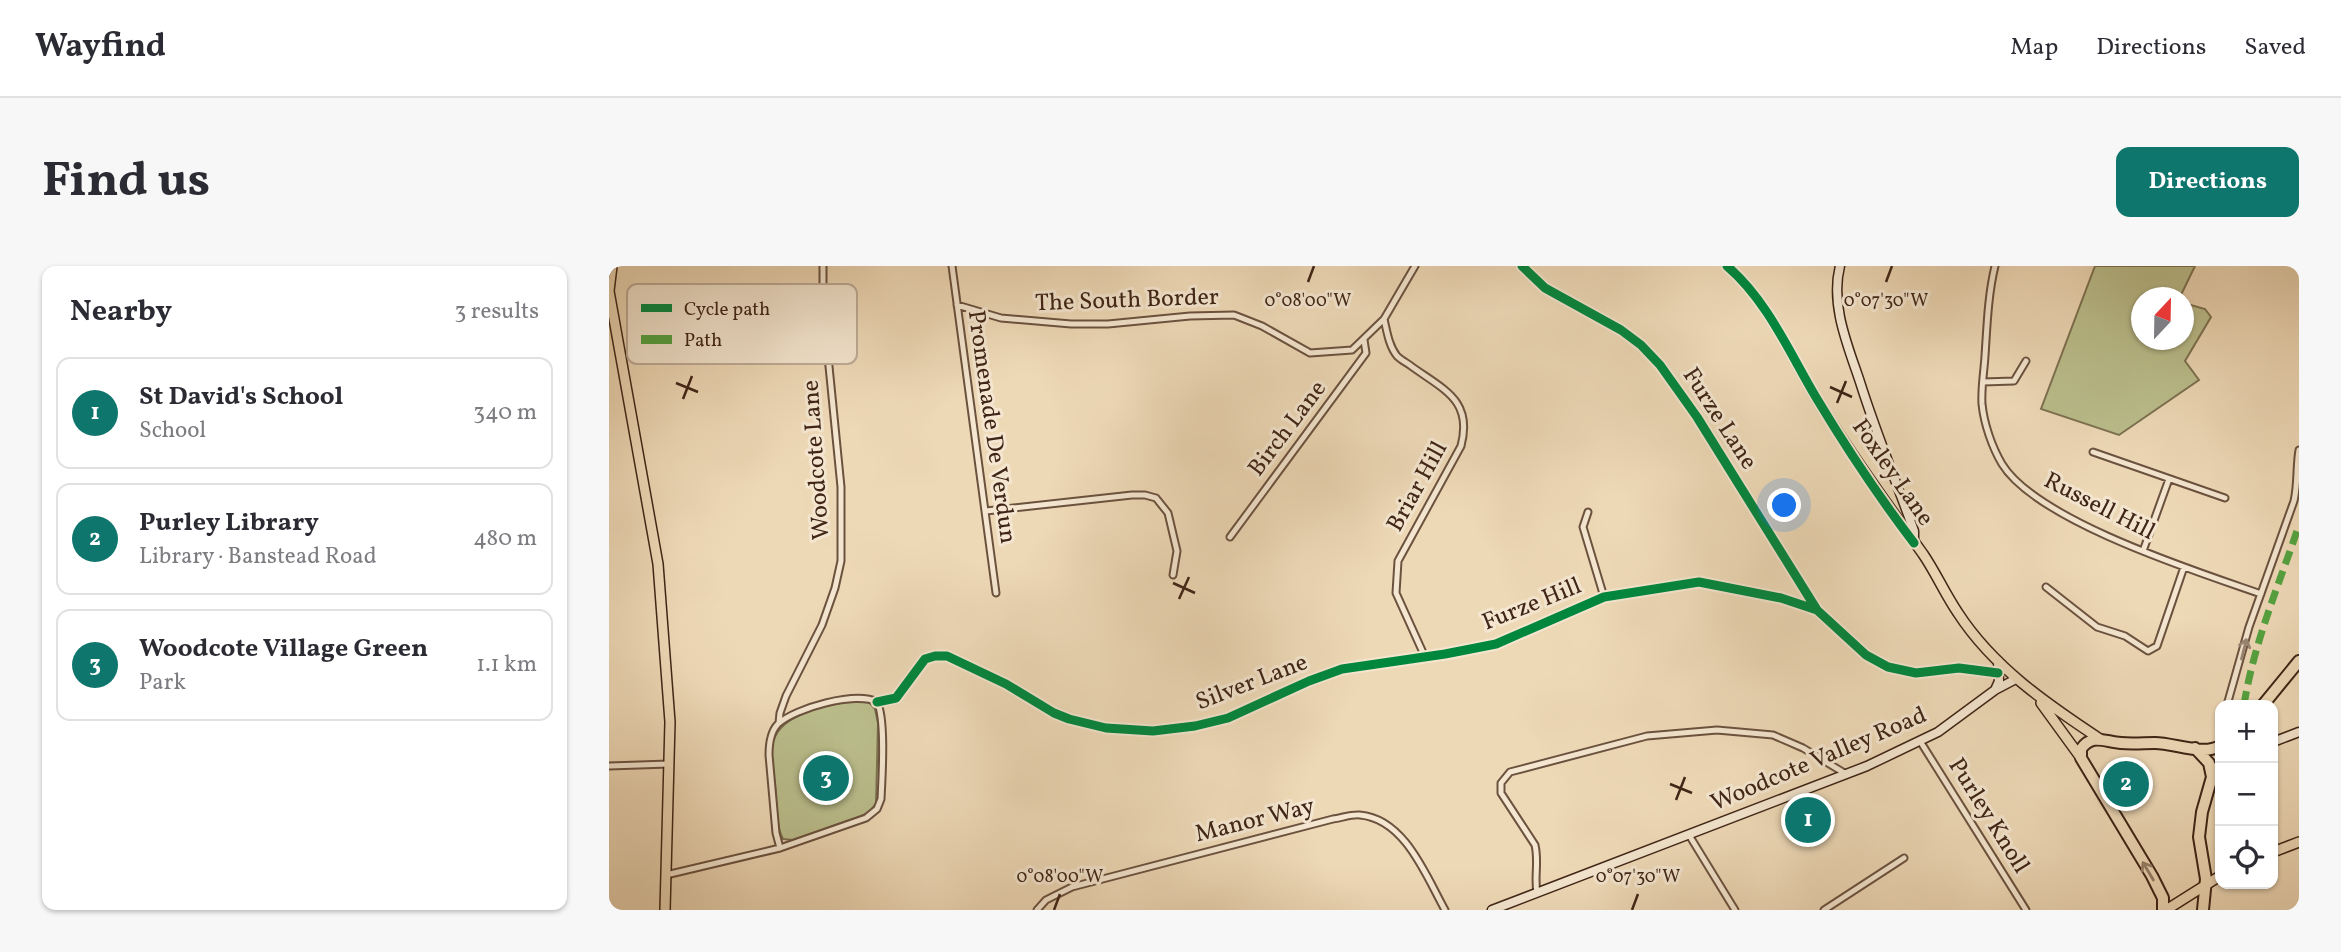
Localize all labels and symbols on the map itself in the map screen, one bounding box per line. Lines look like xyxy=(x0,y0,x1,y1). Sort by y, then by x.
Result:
street label: The South Border xyxy=(1035,281,1219,321)
legend xyxy=(627,284,857,364)
north arrow xyxy=(2131,287,2194,350)
text: 0°08'00"W xyxy=(1265,289,1351,314)
text: 0°07'30"W xyxy=(1844,289,1928,314)
text: Cycle path xyxy=(684,297,770,323)
street label: Promenade De Verdun xyxy=(958,308,1024,546)
text: Path xyxy=(684,328,722,354)
street label: Furze Lane xyxy=(1673,361,1765,477)
street label: Birch Lane xyxy=(1241,374,1335,484)
street label: Woodcote Lane xyxy=(794,379,840,541)
street label: Foxley Lane xyxy=(1843,413,1941,533)
street label: Briar Hill xyxy=(1379,436,1457,538)
street label: Russell Hill xyxy=(2038,464,2160,550)
your location xyxy=(1767,488,1801,522)
street label: Furze Hill xyxy=(1477,570,1587,640)
one-way arrow xyxy=(2238,639,2251,661)
street label: Silver Lane xyxy=(1191,646,1313,720)
street label: Woodcote Valley Road xyxy=(1706,699,1932,821)
pin: 3 xyxy=(803,752,849,804)
street label: Purley Knoll xyxy=(1939,752,2037,880)
pin: 2 xyxy=(2103,758,2149,810)
street label: Manor Way xyxy=(1192,790,1318,852)
pin: 1 xyxy=(1785,794,1831,846)
one-way arrow xyxy=(2141,861,2155,881)
text: 0°08'00"W xyxy=(1017,865,1103,890)
text: 0°07'30"W xyxy=(1596,865,1680,890)

